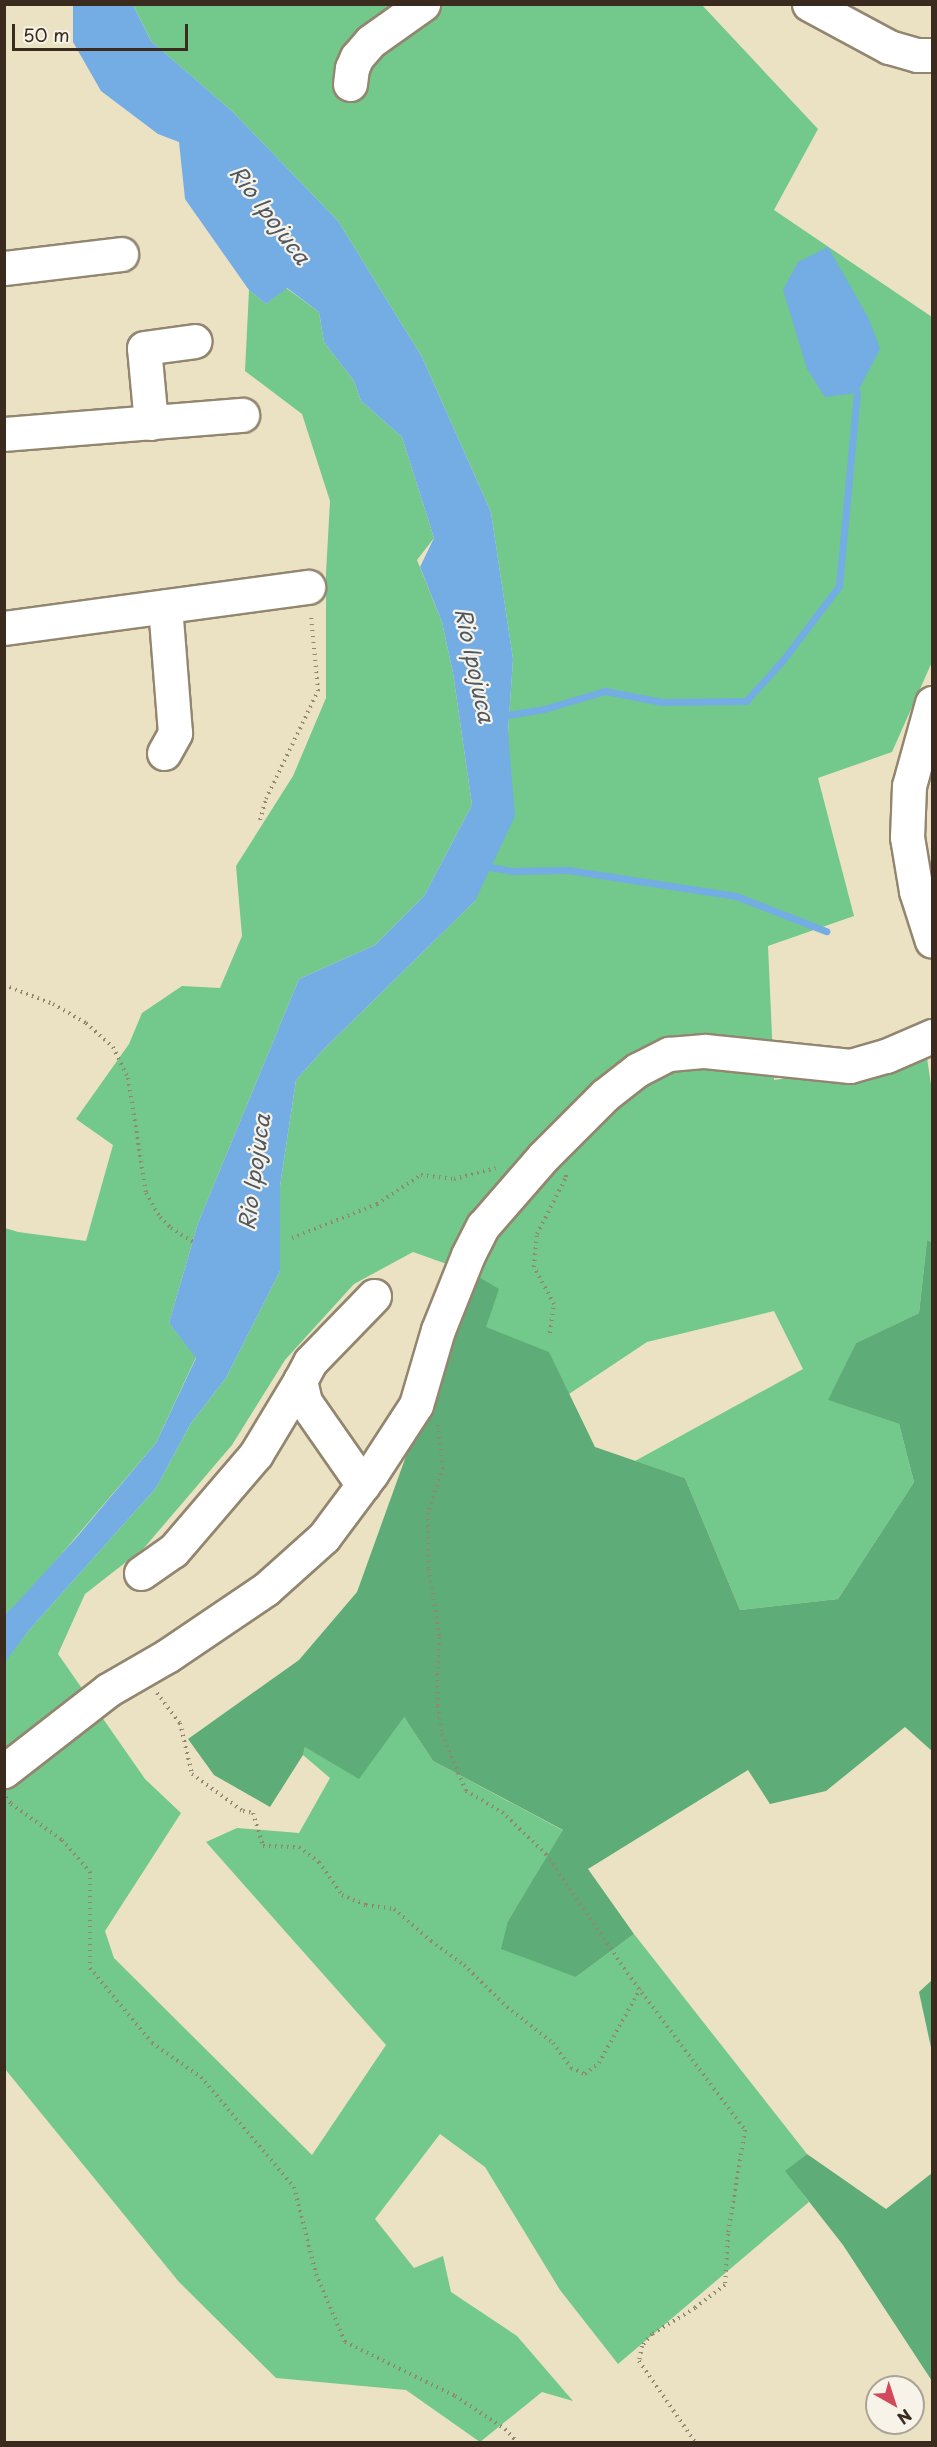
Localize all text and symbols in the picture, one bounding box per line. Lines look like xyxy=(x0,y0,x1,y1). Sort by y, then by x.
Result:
scale bar xyxy=(15,12,190,50)
text: 50 m xyxy=(23,21,70,48)
water label: Rio Ipojuca xyxy=(225,159,317,269)
water label: Rio Ipojuca xyxy=(451,605,501,725)
water label: Rio Ipojuca xyxy=(232,1112,274,1232)
north arrow xyxy=(865,2375,925,2435)
text: N xyxy=(893,2404,918,2431)

